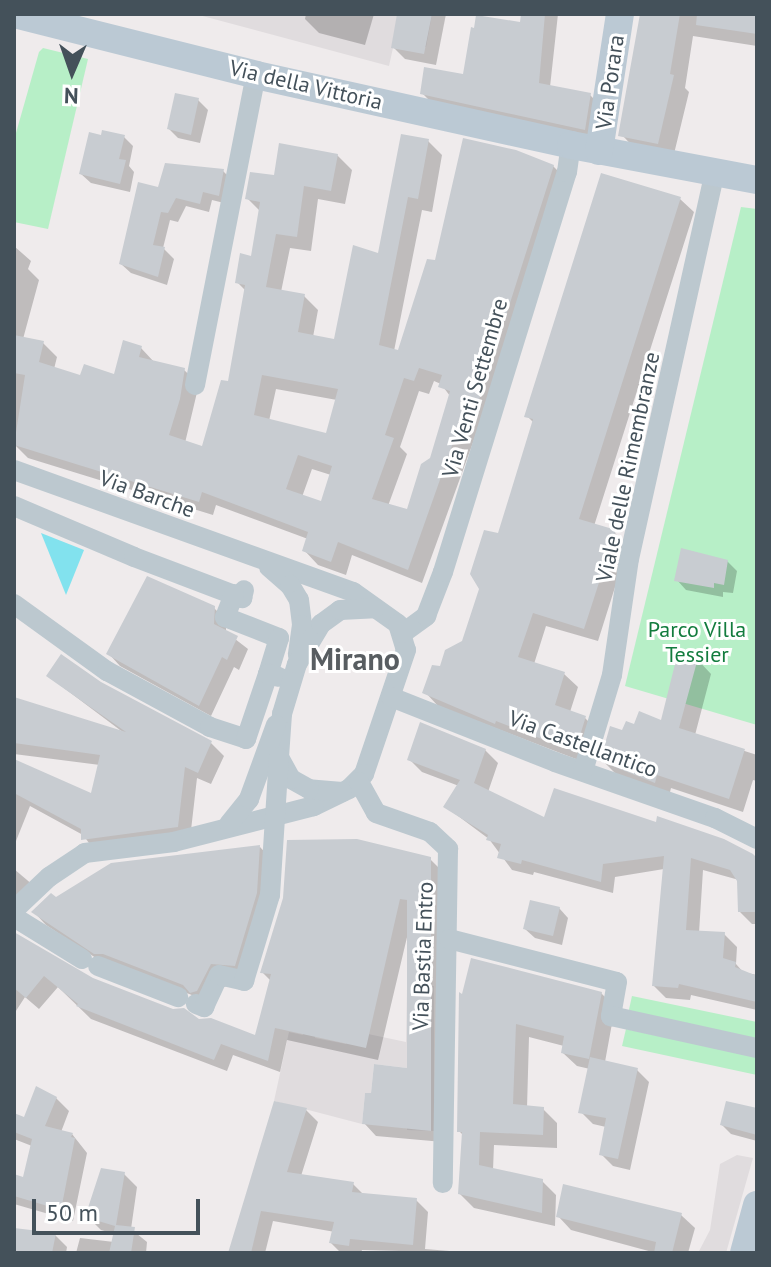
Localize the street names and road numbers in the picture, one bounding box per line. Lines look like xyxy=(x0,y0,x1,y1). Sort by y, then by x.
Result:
street label: Via Porara xyxy=(590,33,630,131)
street label: Via della Vittoria xyxy=(227,54,385,116)
street label: Via Venti Settembre xyxy=(437,295,513,481)
street label: Viale delle Rimembranze xyxy=(591,350,665,584)
street label: Via Barche xyxy=(96,465,198,523)
street label: Via Castellantico xyxy=(505,705,661,783)
street label: Via Bastia Entro xyxy=(407,881,439,1031)

